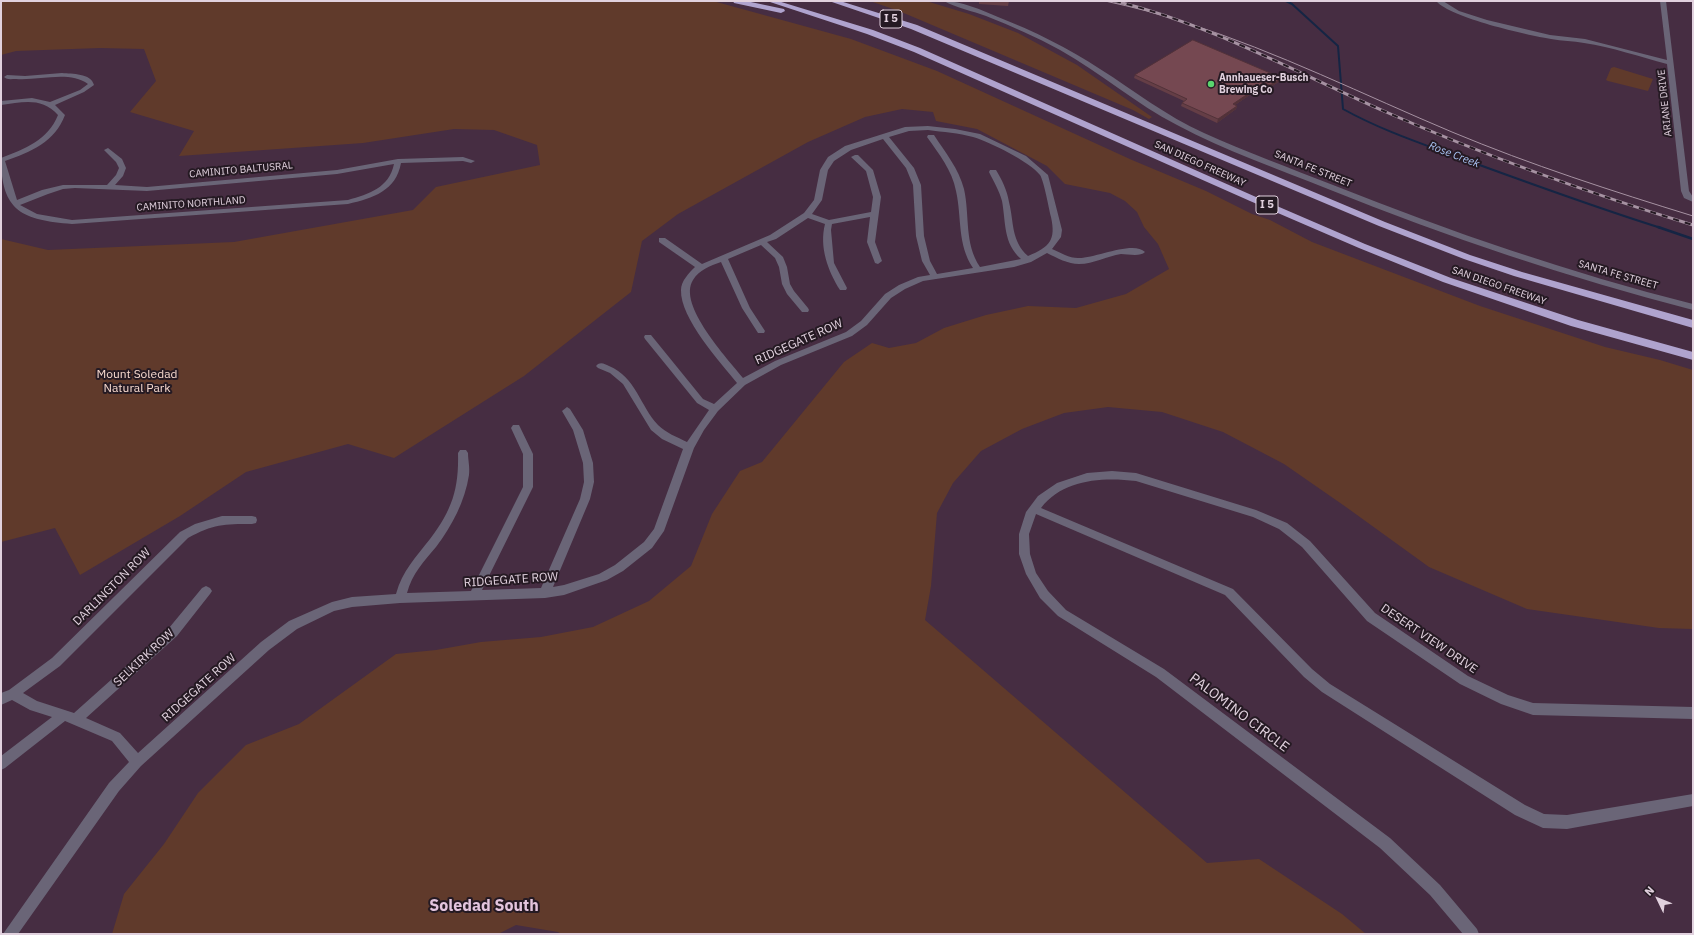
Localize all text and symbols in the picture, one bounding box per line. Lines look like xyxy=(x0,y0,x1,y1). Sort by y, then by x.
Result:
road number: I 5 xyxy=(880,10,902,28)
street label: ARIANE DRIVE xyxy=(1656,69,1674,137)
place label: Annhaueser-Busch Brewing Co xyxy=(1219,72,1309,96)
marker: Annhaueser-Busch Brewing Co xyxy=(1206,79,1216,89)
street label: SAN DIEGO FREEWAY xyxy=(1152,138,1248,190)
water label: Rose Creek xyxy=(1427,139,1481,171)
street label: SANTA FE STREET xyxy=(1273,148,1353,190)
street label: CAMINITO BALTUSRAL xyxy=(189,159,293,181)
street label: CAMINITO NORTHLAND xyxy=(136,194,246,214)
road number: I 5 xyxy=(1256,196,1278,214)
street label: SANTA FE STREET xyxy=(1577,258,1659,292)
street label: SAN DIEGO FREEWAY xyxy=(1450,264,1548,308)
street label: RIDGEGATE ROW xyxy=(753,316,845,368)
park label: Mount Soledad Natural Park xyxy=(96,368,178,396)
street label: DARLINGTON ROW xyxy=(70,545,154,629)
street label: RIDGEGATE ROW xyxy=(463,570,559,590)
street label: DESERT VIEW DRIVE xyxy=(1378,601,1480,677)
street label: SELKIRK ROW xyxy=(111,626,177,690)
street label: RIDGEGATE ROW xyxy=(159,651,239,725)
street label: PALOMINO CIRCLE xyxy=(1186,670,1292,756)
north arrow xyxy=(1638,879,1678,919)
text: N xyxy=(1641,883,1657,899)
district label: Soledad South xyxy=(429,896,539,916)

